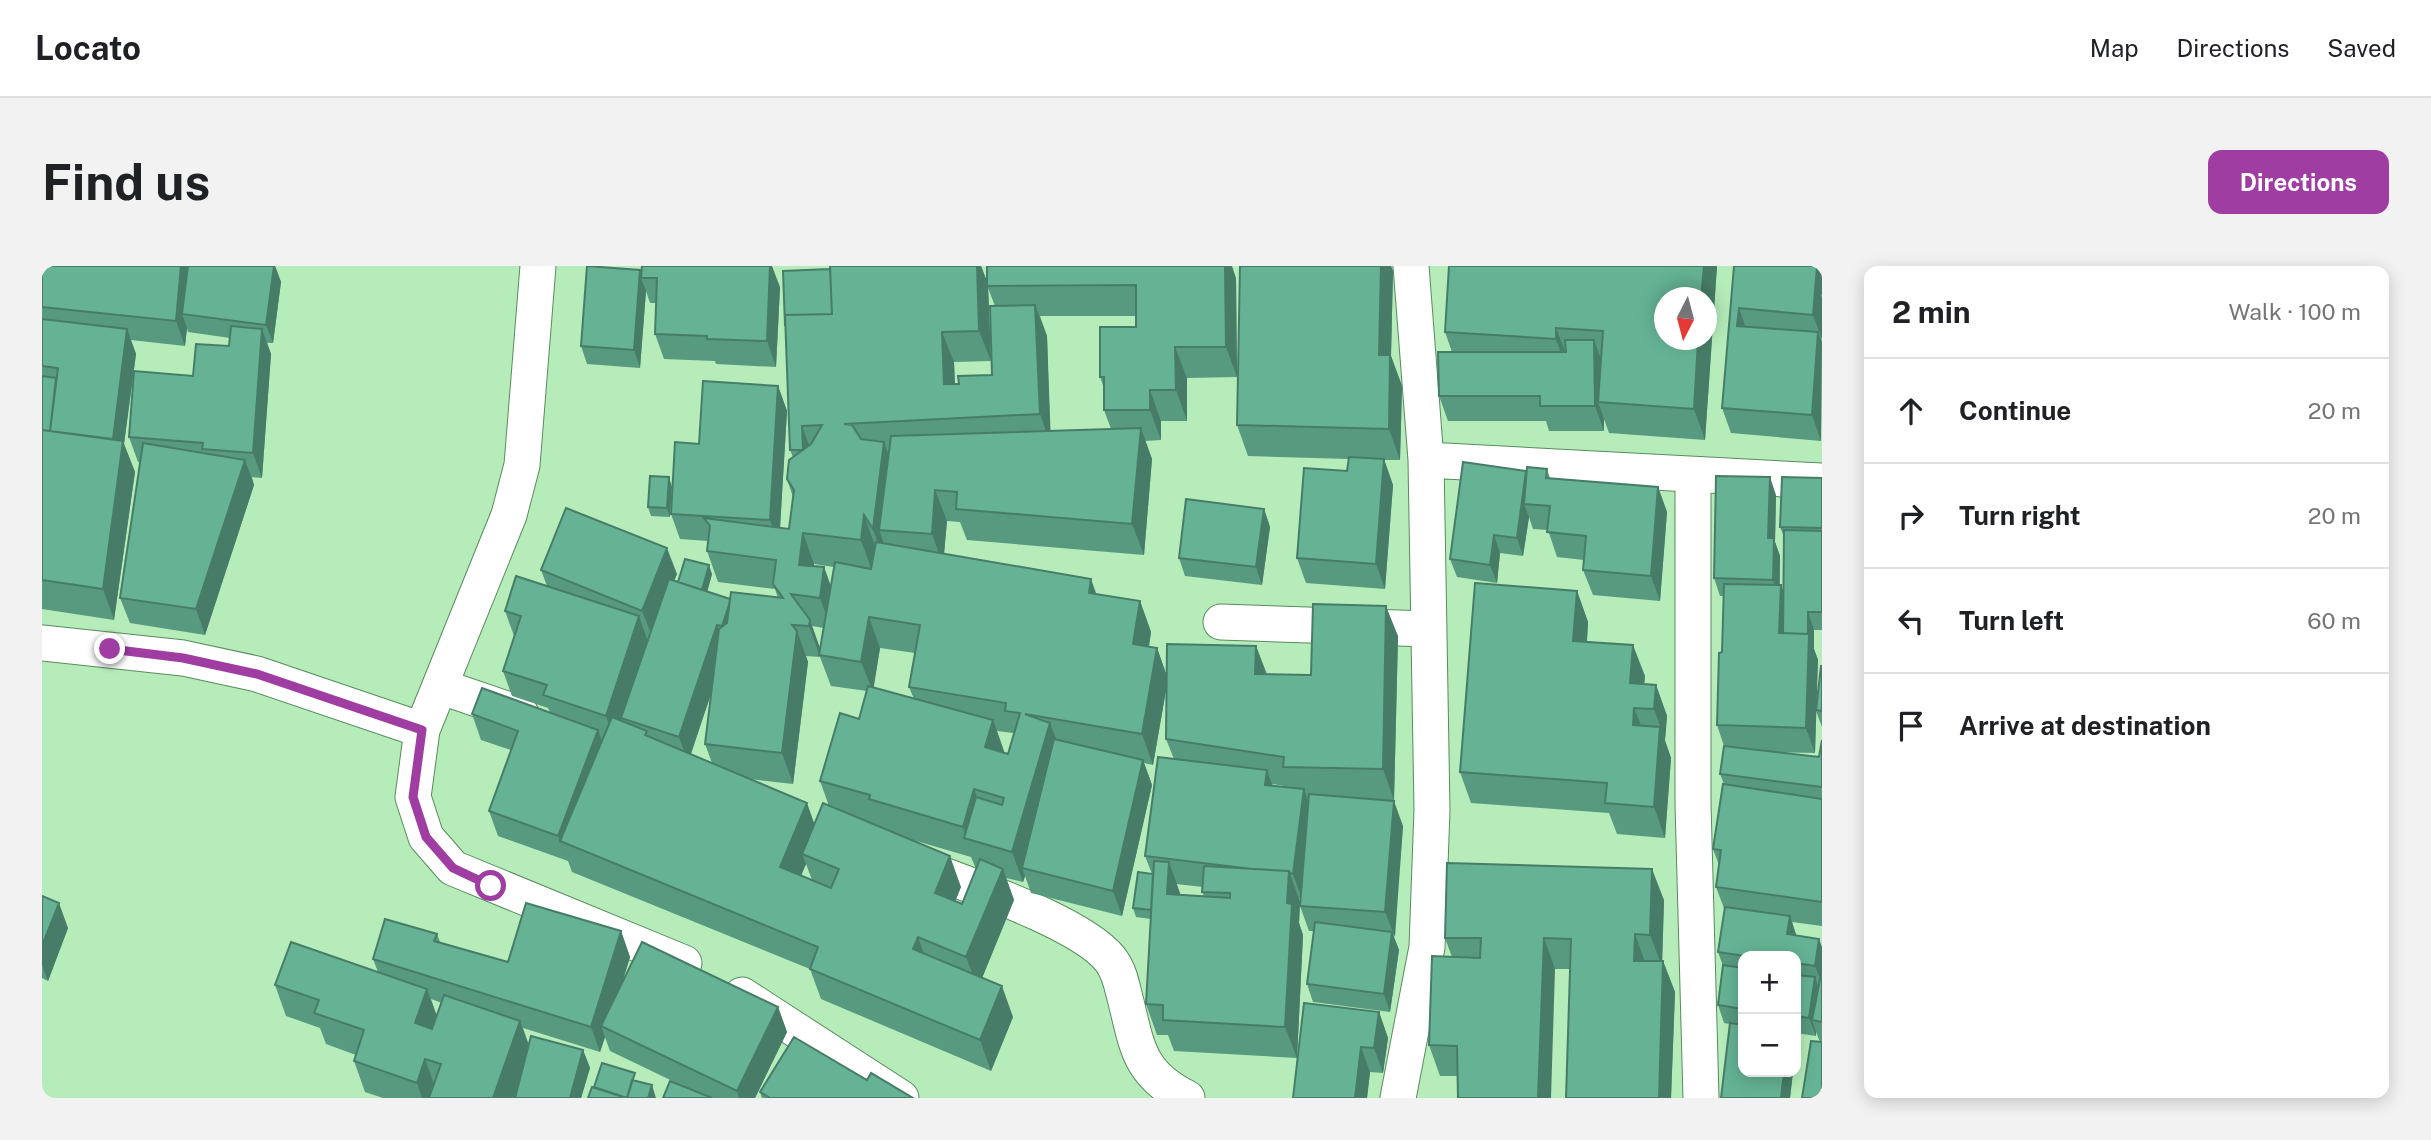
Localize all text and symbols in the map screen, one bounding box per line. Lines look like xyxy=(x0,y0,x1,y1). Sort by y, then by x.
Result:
text: Locato xyxy=(35,29,141,67)
text: Map xyxy=(2090,34,2139,62)
text: Directions xyxy=(2177,34,2289,62)
text: Saved xyxy=(2327,34,2396,62)
button: Directions xyxy=(2208,150,2389,214)
text: Find us xyxy=(42,153,210,211)
north arrow xyxy=(1654,287,1717,350)
text: 2 min xyxy=(1892,294,1971,330)
text: Walk · 100 m xyxy=(2228,298,2361,325)
icon: ahead xyxy=(1892,392,1930,430)
text: Continue xyxy=(1959,395,2071,426)
text: 20 m xyxy=(2308,397,2361,424)
icon: right xyxy=(1892,497,1930,535)
text: Turn right xyxy=(1959,500,2081,531)
text: 20 m xyxy=(2308,502,2361,529)
icon: left xyxy=(1892,602,1930,640)
text: Turn left xyxy=(1959,605,2064,636)
text: 60 m xyxy=(2307,607,2361,634)
route end xyxy=(94,633,125,664)
icon: arrive xyxy=(1892,707,1930,745)
text: Arrive at destination xyxy=(1959,710,2211,741)
route start xyxy=(475,870,506,901)
map controls xyxy=(1738,951,1801,1077)
button: + xyxy=(1738,951,1801,1014)
button: − xyxy=(1738,1014,1801,1077)

